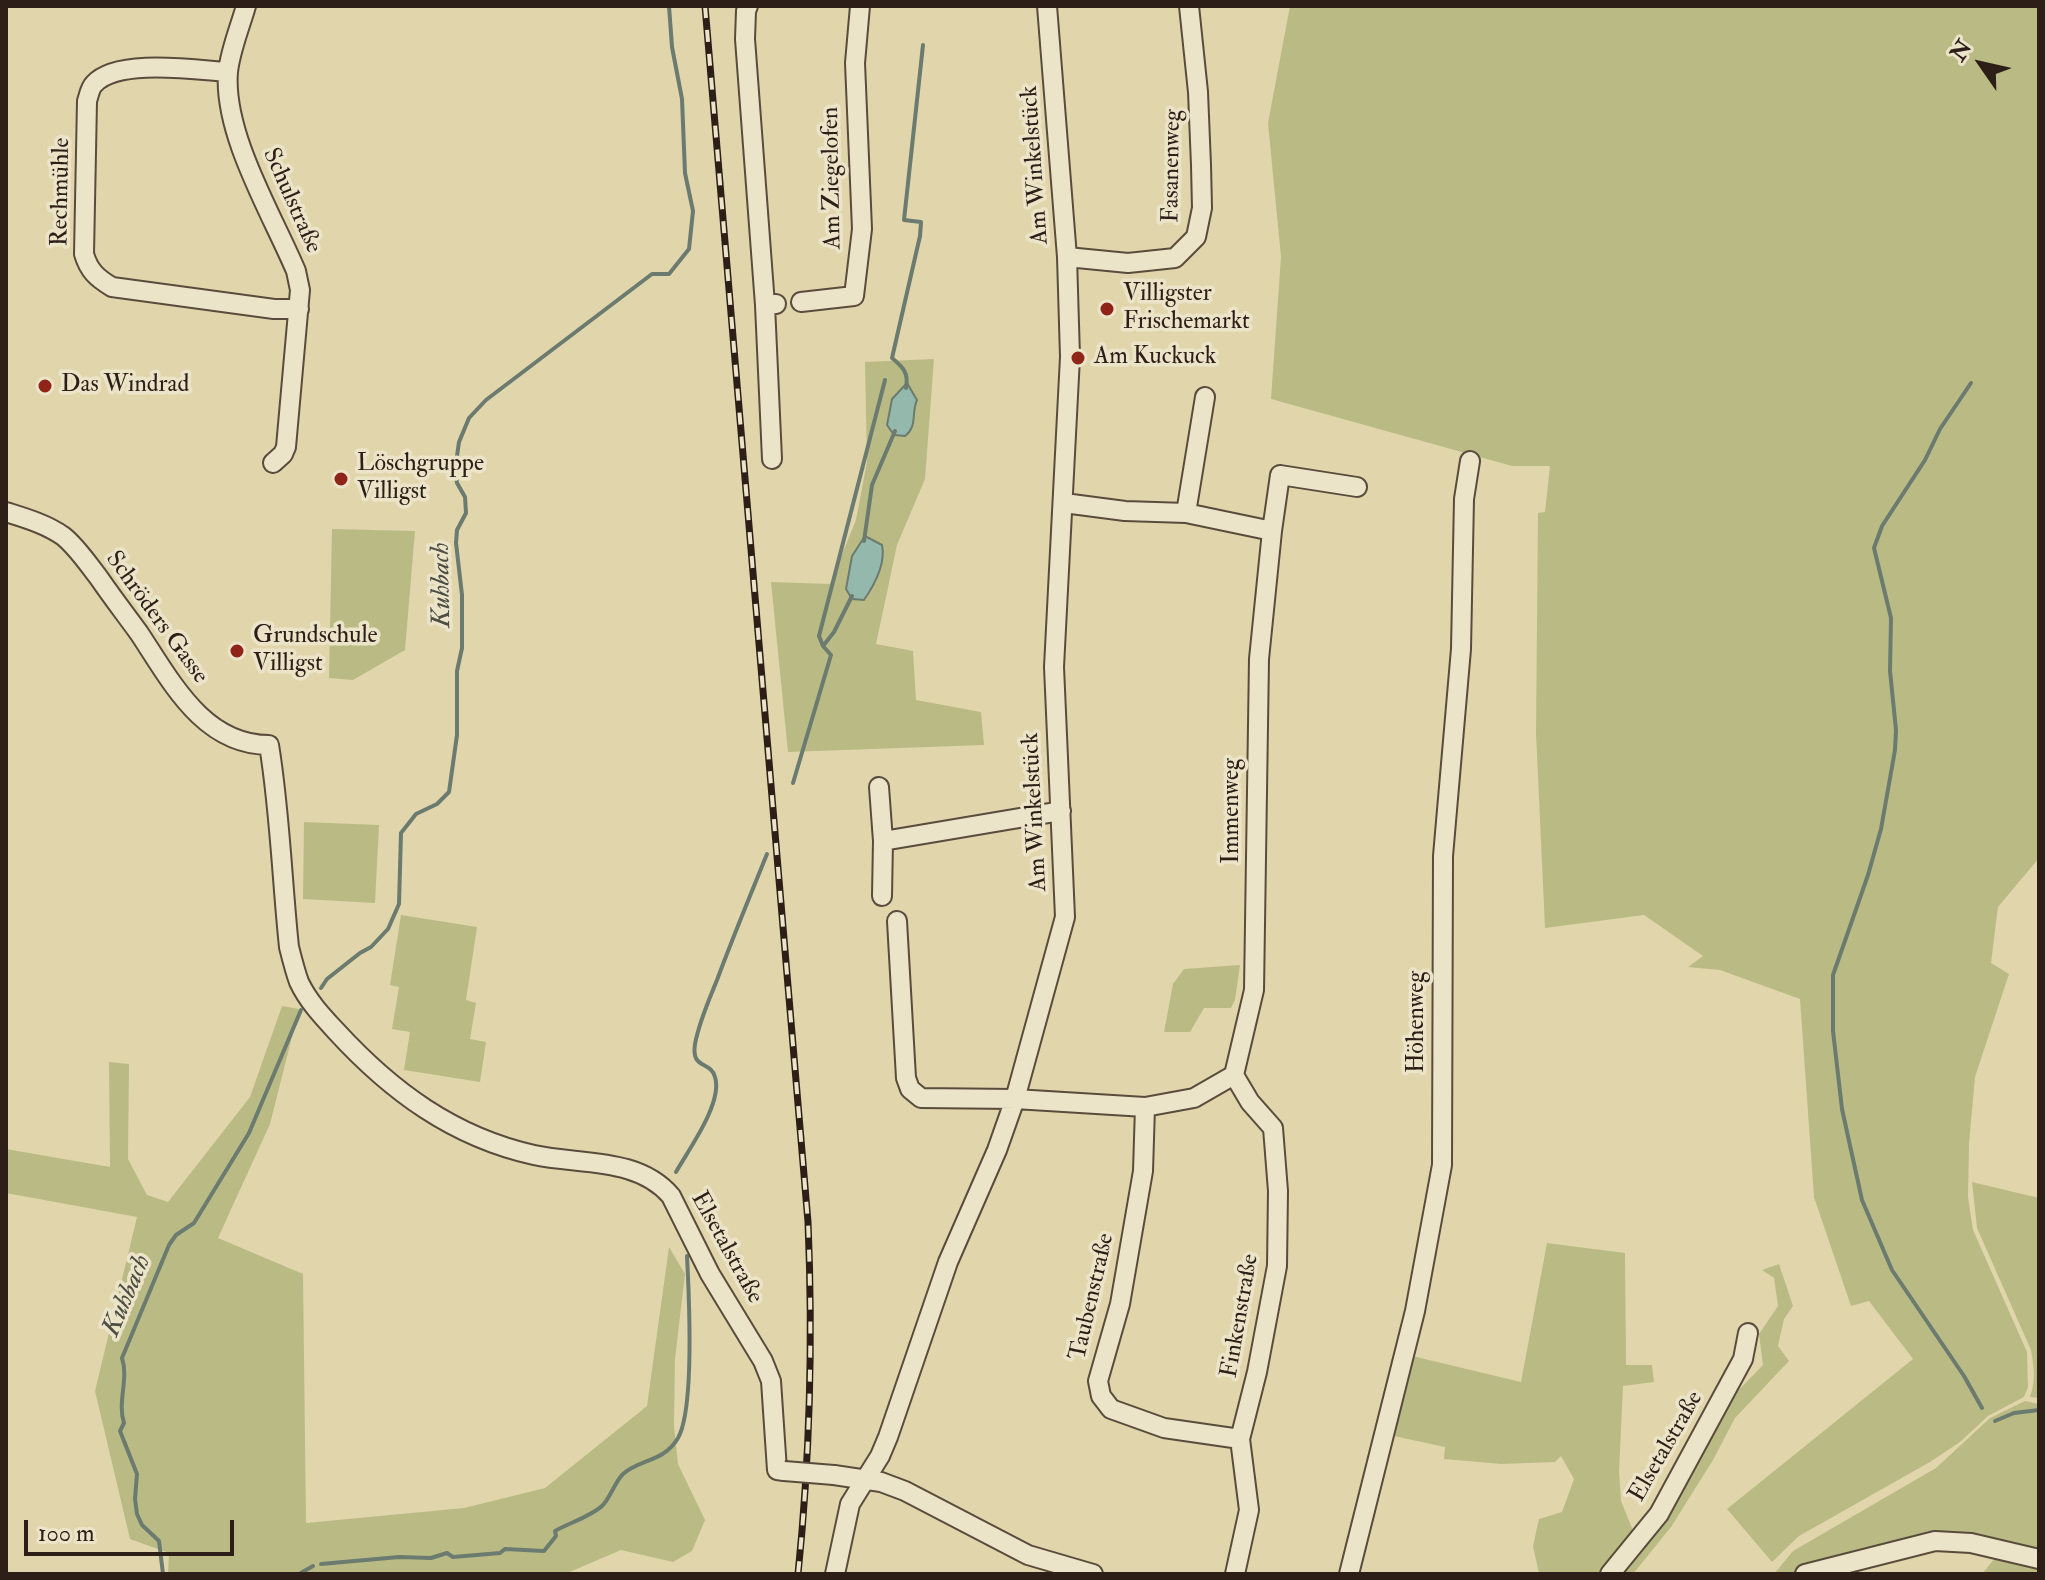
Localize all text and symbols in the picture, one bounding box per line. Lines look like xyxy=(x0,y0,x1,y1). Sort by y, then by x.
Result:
north arrow xyxy=(1941,24,2021,104)
text: N xyxy=(1944,35,1978,67)
street label: Am Winkelstück xyxy=(1016,85,1056,245)
street label: Am Ziegelofen xyxy=(817,106,849,250)
street label: Fasanenweg xyxy=(1158,109,1188,223)
street label: Rechmühle xyxy=(47,137,77,247)
street label: Schulstraße xyxy=(255,144,327,258)
place label: Villigster Frischemarkt xyxy=(1123,281,1250,337)
marker: Villigster Frischemarkt xyxy=(1098,300,1116,318)
place label: Am Kuckuck xyxy=(1094,344,1216,372)
marker: Am Kuckuck xyxy=(1069,349,1087,367)
place label: Das Windrad xyxy=(61,372,189,400)
marker: Das Windrad xyxy=(36,377,54,395)
place label: Löschgruppe Villigst xyxy=(357,451,484,507)
marker: Löschgruppe Villigst xyxy=(332,470,350,488)
water label: Kuhbach xyxy=(427,542,459,628)
street label: Schröders Gasse xyxy=(98,546,214,690)
place label: Grundschule Villigst xyxy=(253,623,377,679)
marker: Grundschule Villigst xyxy=(228,642,246,660)
street label: Am Winkelstück xyxy=(1017,732,1055,892)
street label: Immenweg xyxy=(1219,758,1247,864)
street label: Höhenweg xyxy=(1404,971,1432,1073)
street label: Elsetalstraße xyxy=(684,1187,768,1309)
street label: Taubenstraße xyxy=(1064,1231,1122,1363)
water label: Kuhbach xyxy=(97,1251,159,1341)
street label: Finkenstraße xyxy=(1216,1252,1266,1380)
street label: Elsetalstraße xyxy=(1624,1386,1710,1508)
scale bar xyxy=(28,1504,238,1554)
text: 100 m xyxy=(38,1518,95,1549)

